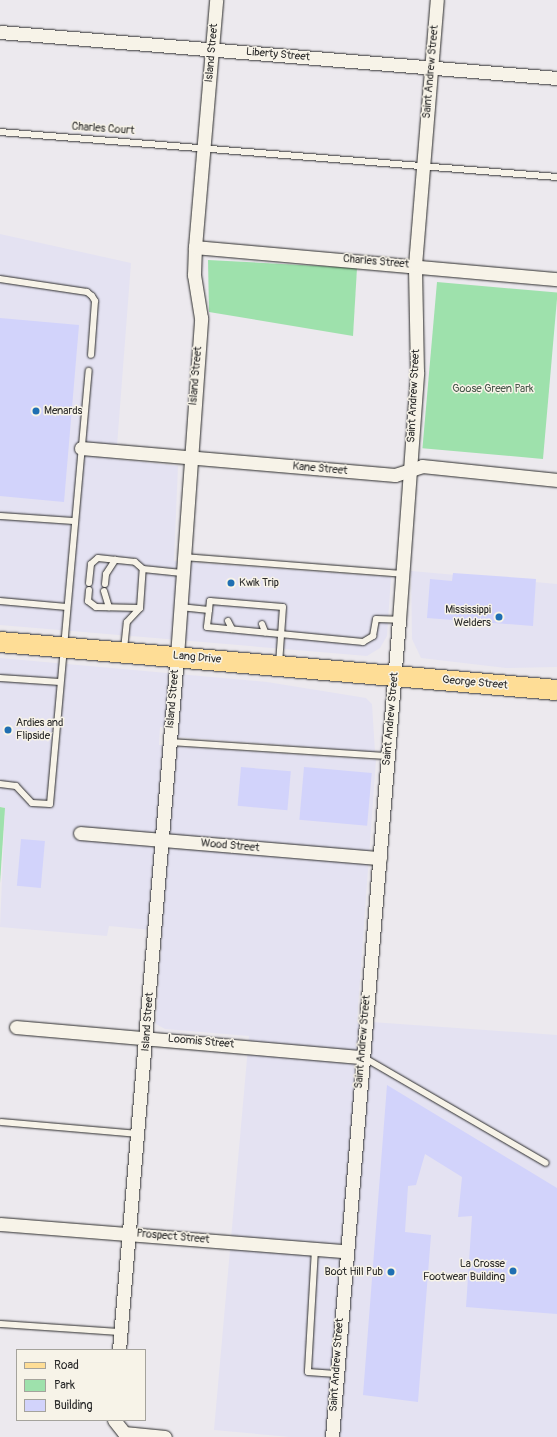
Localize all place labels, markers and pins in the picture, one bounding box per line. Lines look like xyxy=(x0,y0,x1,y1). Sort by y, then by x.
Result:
place label: Menards xyxy=(44,404,82,418)
marker: Menards xyxy=(31,406,41,416)
place label: Kwik Trip xyxy=(239,576,279,590)
marker: Kwik Trip xyxy=(226,578,236,588)
place label: Mississippi Welders xyxy=(445,604,491,630)
marker: Mississippi Welders xyxy=(494,612,504,622)
place label: Ardies and Flipside xyxy=(16,717,63,743)
marker: Ardies and Flipside xyxy=(3,725,13,735)
place label: La Crosse Footwear Building xyxy=(423,1258,505,1284)
place label: Boot Hill Pub xyxy=(325,1265,383,1279)
marker: La Crosse Footwear Building xyxy=(508,1266,518,1276)
marker: Boot Hill Pub xyxy=(386,1267,396,1277)

